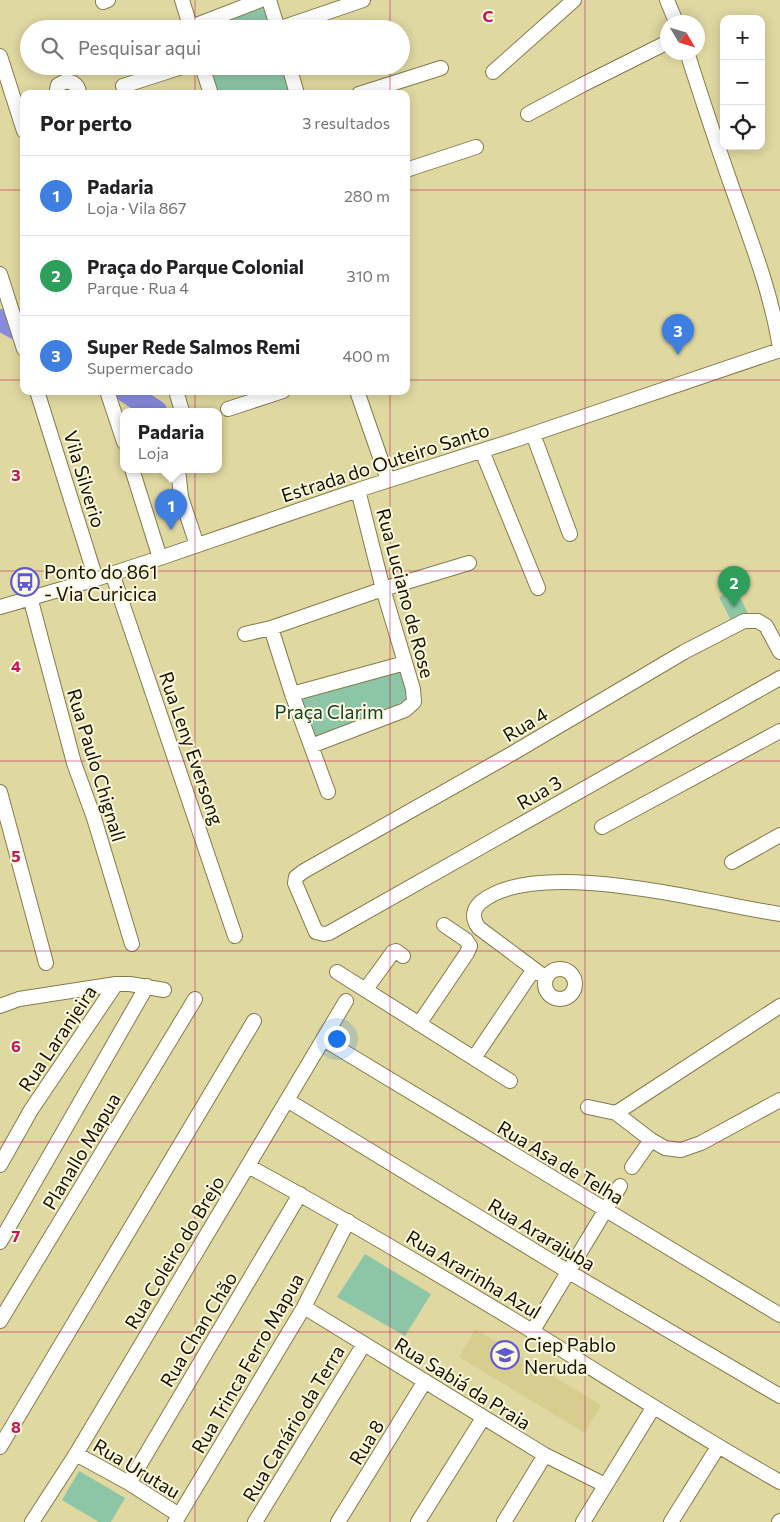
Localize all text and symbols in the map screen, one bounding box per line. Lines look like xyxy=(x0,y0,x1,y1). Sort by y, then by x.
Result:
text: C xyxy=(483,6,494,25)
north arrow xyxy=(660,15,705,60)
map controls xyxy=(720,15,765,150)
button: + xyxy=(720,15,765,60)
search box xyxy=(20,20,410,75)
icon: search xyxy=(38,34,66,62)
text: Pesquisar aqui xyxy=(78,36,201,59)
button: − xyxy=(720,60,765,105)
button: locate xyxy=(720,105,765,150)
text: Por perto xyxy=(40,110,132,135)
text: 3 resultados xyxy=(302,113,390,132)
text: Padaria xyxy=(87,175,154,198)
text: 1 xyxy=(52,186,60,205)
text: 280 m xyxy=(344,186,390,205)
text: Loja · Vila 867 xyxy=(87,198,186,217)
text: Praça do Parque Colonial xyxy=(87,255,304,278)
text: 2 xyxy=(51,266,61,285)
text: 310 m xyxy=(347,266,390,285)
text: Parque · Rua 4 xyxy=(87,278,189,297)
pin: 3 xyxy=(662,314,694,355)
text: Super Rede Salmos Remi xyxy=(87,335,300,358)
text: 3 xyxy=(51,346,61,365)
text: 400 m xyxy=(342,346,390,365)
text: Supermercado xyxy=(87,358,193,377)
popup xyxy=(120,408,222,473)
street label: Estrada do Outeiro Santo xyxy=(278,417,492,507)
text: Padaria xyxy=(138,420,204,443)
street label: Vila Silverio xyxy=(59,428,111,530)
text: Loja xyxy=(138,443,169,462)
text: 3 xyxy=(11,465,21,484)
pin: 1 xyxy=(155,489,187,530)
street label: Rua Luciano de Rose xyxy=(372,506,440,680)
place label: Ponto do 861 - Via Curicica xyxy=(44,560,158,605)
pin: 2 xyxy=(718,566,750,607)
bus stop icon: Ponto do 861 - Via Curicica xyxy=(10,567,40,597)
text: 4 xyxy=(11,656,21,675)
street label: Rua Leny Eversong xyxy=(155,668,229,828)
street label: Rua Paulo Chignall xyxy=(63,686,131,844)
park label: Praça Clarim xyxy=(274,700,384,723)
street label: Rua 4 xyxy=(498,702,552,746)
street label: Rua 3 xyxy=(513,770,565,814)
text: 5 xyxy=(11,846,21,865)
street label: Rua Laranjeira xyxy=(13,981,101,1095)
your location xyxy=(324,1026,350,1052)
text: 6 xyxy=(11,1036,21,1055)
street label: Planallo Mapua xyxy=(37,1089,125,1213)
street label: Rua Asa de Telha xyxy=(494,1115,628,1209)
street label: Rua Coleiro do Brejo xyxy=(119,1171,229,1333)
street label: Rua Ararajuba xyxy=(484,1193,600,1275)
street label: Rua Ararinha Azul xyxy=(402,1225,546,1323)
text: 7 xyxy=(12,1226,21,1245)
street label: Rua Chan Chão xyxy=(155,1267,241,1391)
street label: Rua Trinca Ferro Mapua xyxy=(186,1269,308,1457)
street label: Rua Sabiá da Praia xyxy=(391,1332,535,1434)
place label: Ciep Pablo Neruda xyxy=(524,1333,616,1378)
school or university icon: Ciep Pablo Neruda xyxy=(490,1340,520,1370)
street label: Rua Canário da Terra xyxy=(237,1341,349,1505)
street label: Rua 8 xyxy=(344,1415,388,1469)
text: 8 xyxy=(11,1417,21,1436)
street label: Rua Urutau xyxy=(89,1433,185,1503)

